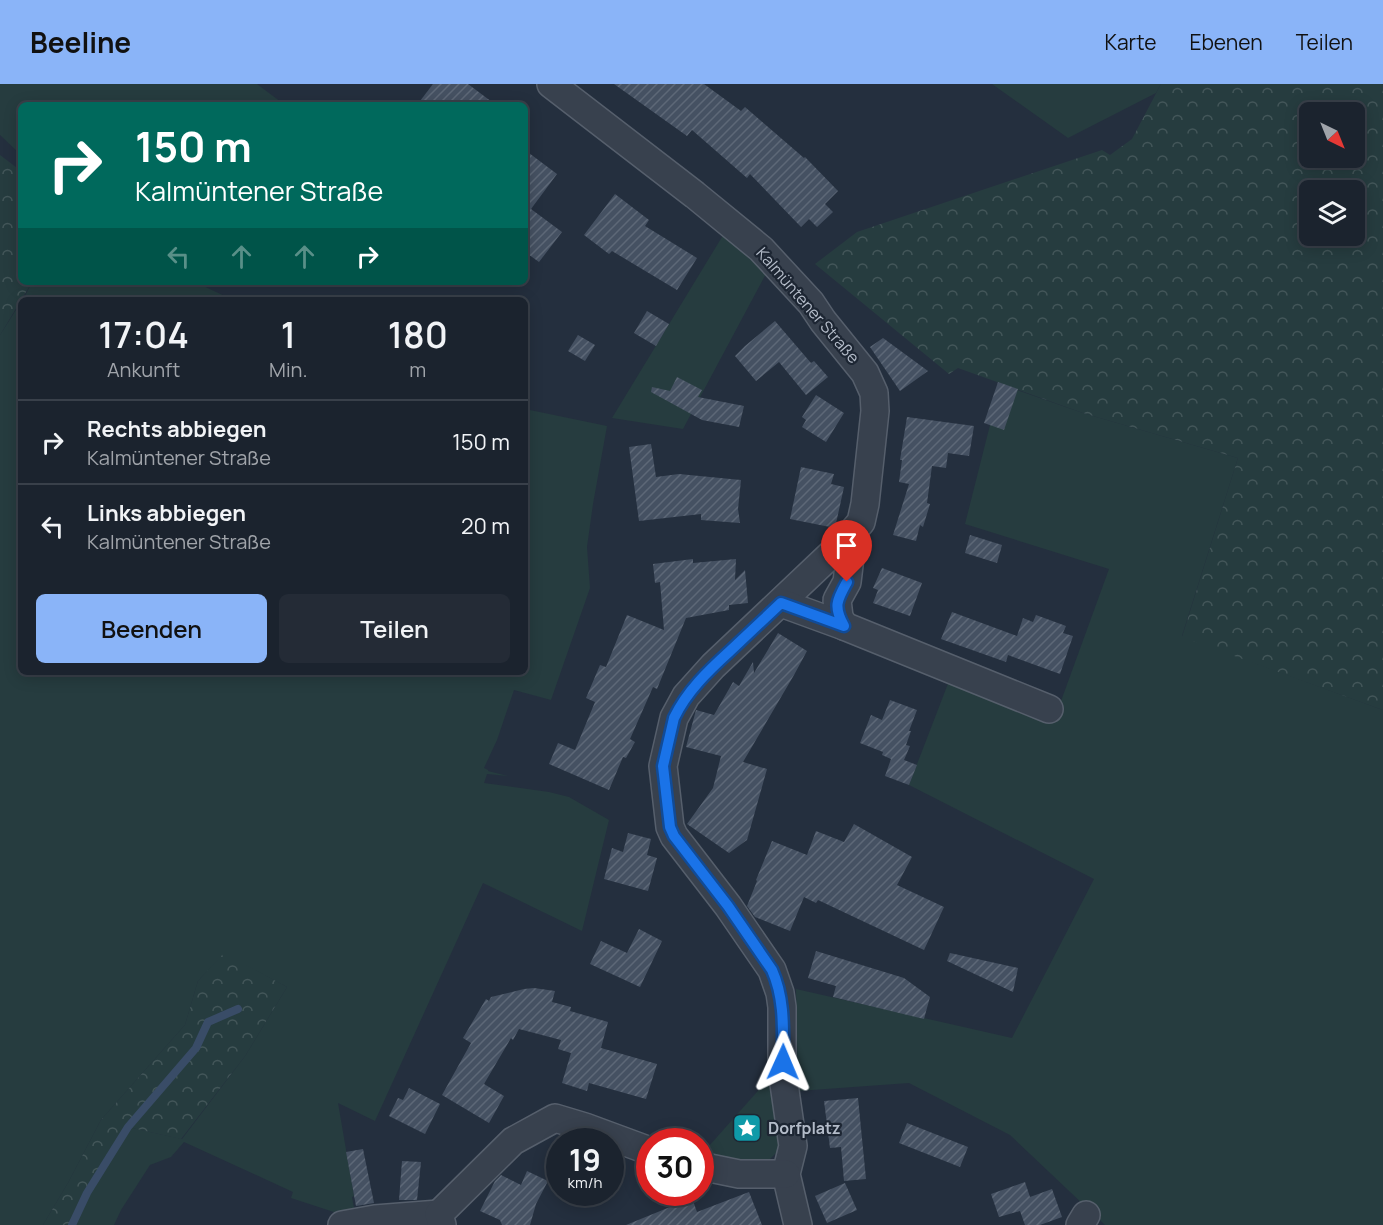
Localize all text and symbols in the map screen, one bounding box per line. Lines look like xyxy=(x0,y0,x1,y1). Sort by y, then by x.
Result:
text: Beeline xyxy=(30,23,131,61)
text: Karte xyxy=(1104,28,1156,56)
text: Ebenen xyxy=(1189,28,1263,56)
text: Teilen xyxy=(1296,28,1353,56)
north arrow xyxy=(1299,102,1365,168)
map controls xyxy=(1299,102,1365,246)
text: 150 m xyxy=(135,117,252,175)
icon: right xyxy=(36,126,114,204)
text: Kalmüntener Straße xyxy=(135,172,383,209)
button: layers xyxy=(1299,180,1365,246)
icon: left xyxy=(162,240,195,273)
icon: ahead xyxy=(225,240,258,273)
icon: ahead xyxy=(288,240,321,273)
icon: right xyxy=(351,240,384,273)
street label: Kalmüntener Straße xyxy=(751,242,865,368)
text: 17:04 xyxy=(98,310,189,359)
text: 1 xyxy=(281,310,296,359)
text: 180 xyxy=(388,310,448,359)
text: Ankunft xyxy=(107,356,180,383)
text: Min. xyxy=(269,356,308,383)
text: m xyxy=(409,356,426,383)
text: Rechts abbiegen xyxy=(87,414,266,444)
icon: right xyxy=(36,426,69,459)
text: 150 m xyxy=(452,427,510,457)
text: Kalmüntener Straße xyxy=(87,444,271,471)
text: Links abbiegen xyxy=(87,498,246,528)
icon: left xyxy=(36,510,69,543)
text: 20 m xyxy=(461,511,510,541)
pin xyxy=(821,520,872,582)
text: Kalmüntener Straße xyxy=(87,528,271,555)
icon: arrive xyxy=(830,529,863,562)
button: Beenden xyxy=(36,594,267,663)
button: Teilen xyxy=(279,594,510,663)
position arrow xyxy=(751,1030,815,1094)
place icon: Dorfplatz xyxy=(731,1112,763,1144)
place label: Dorfplatz xyxy=(768,1117,841,1139)
speed limit sign: 30 xyxy=(636,1128,714,1206)
text: 19 xyxy=(569,1139,601,1180)
text: km/h xyxy=(568,1172,602,1193)

